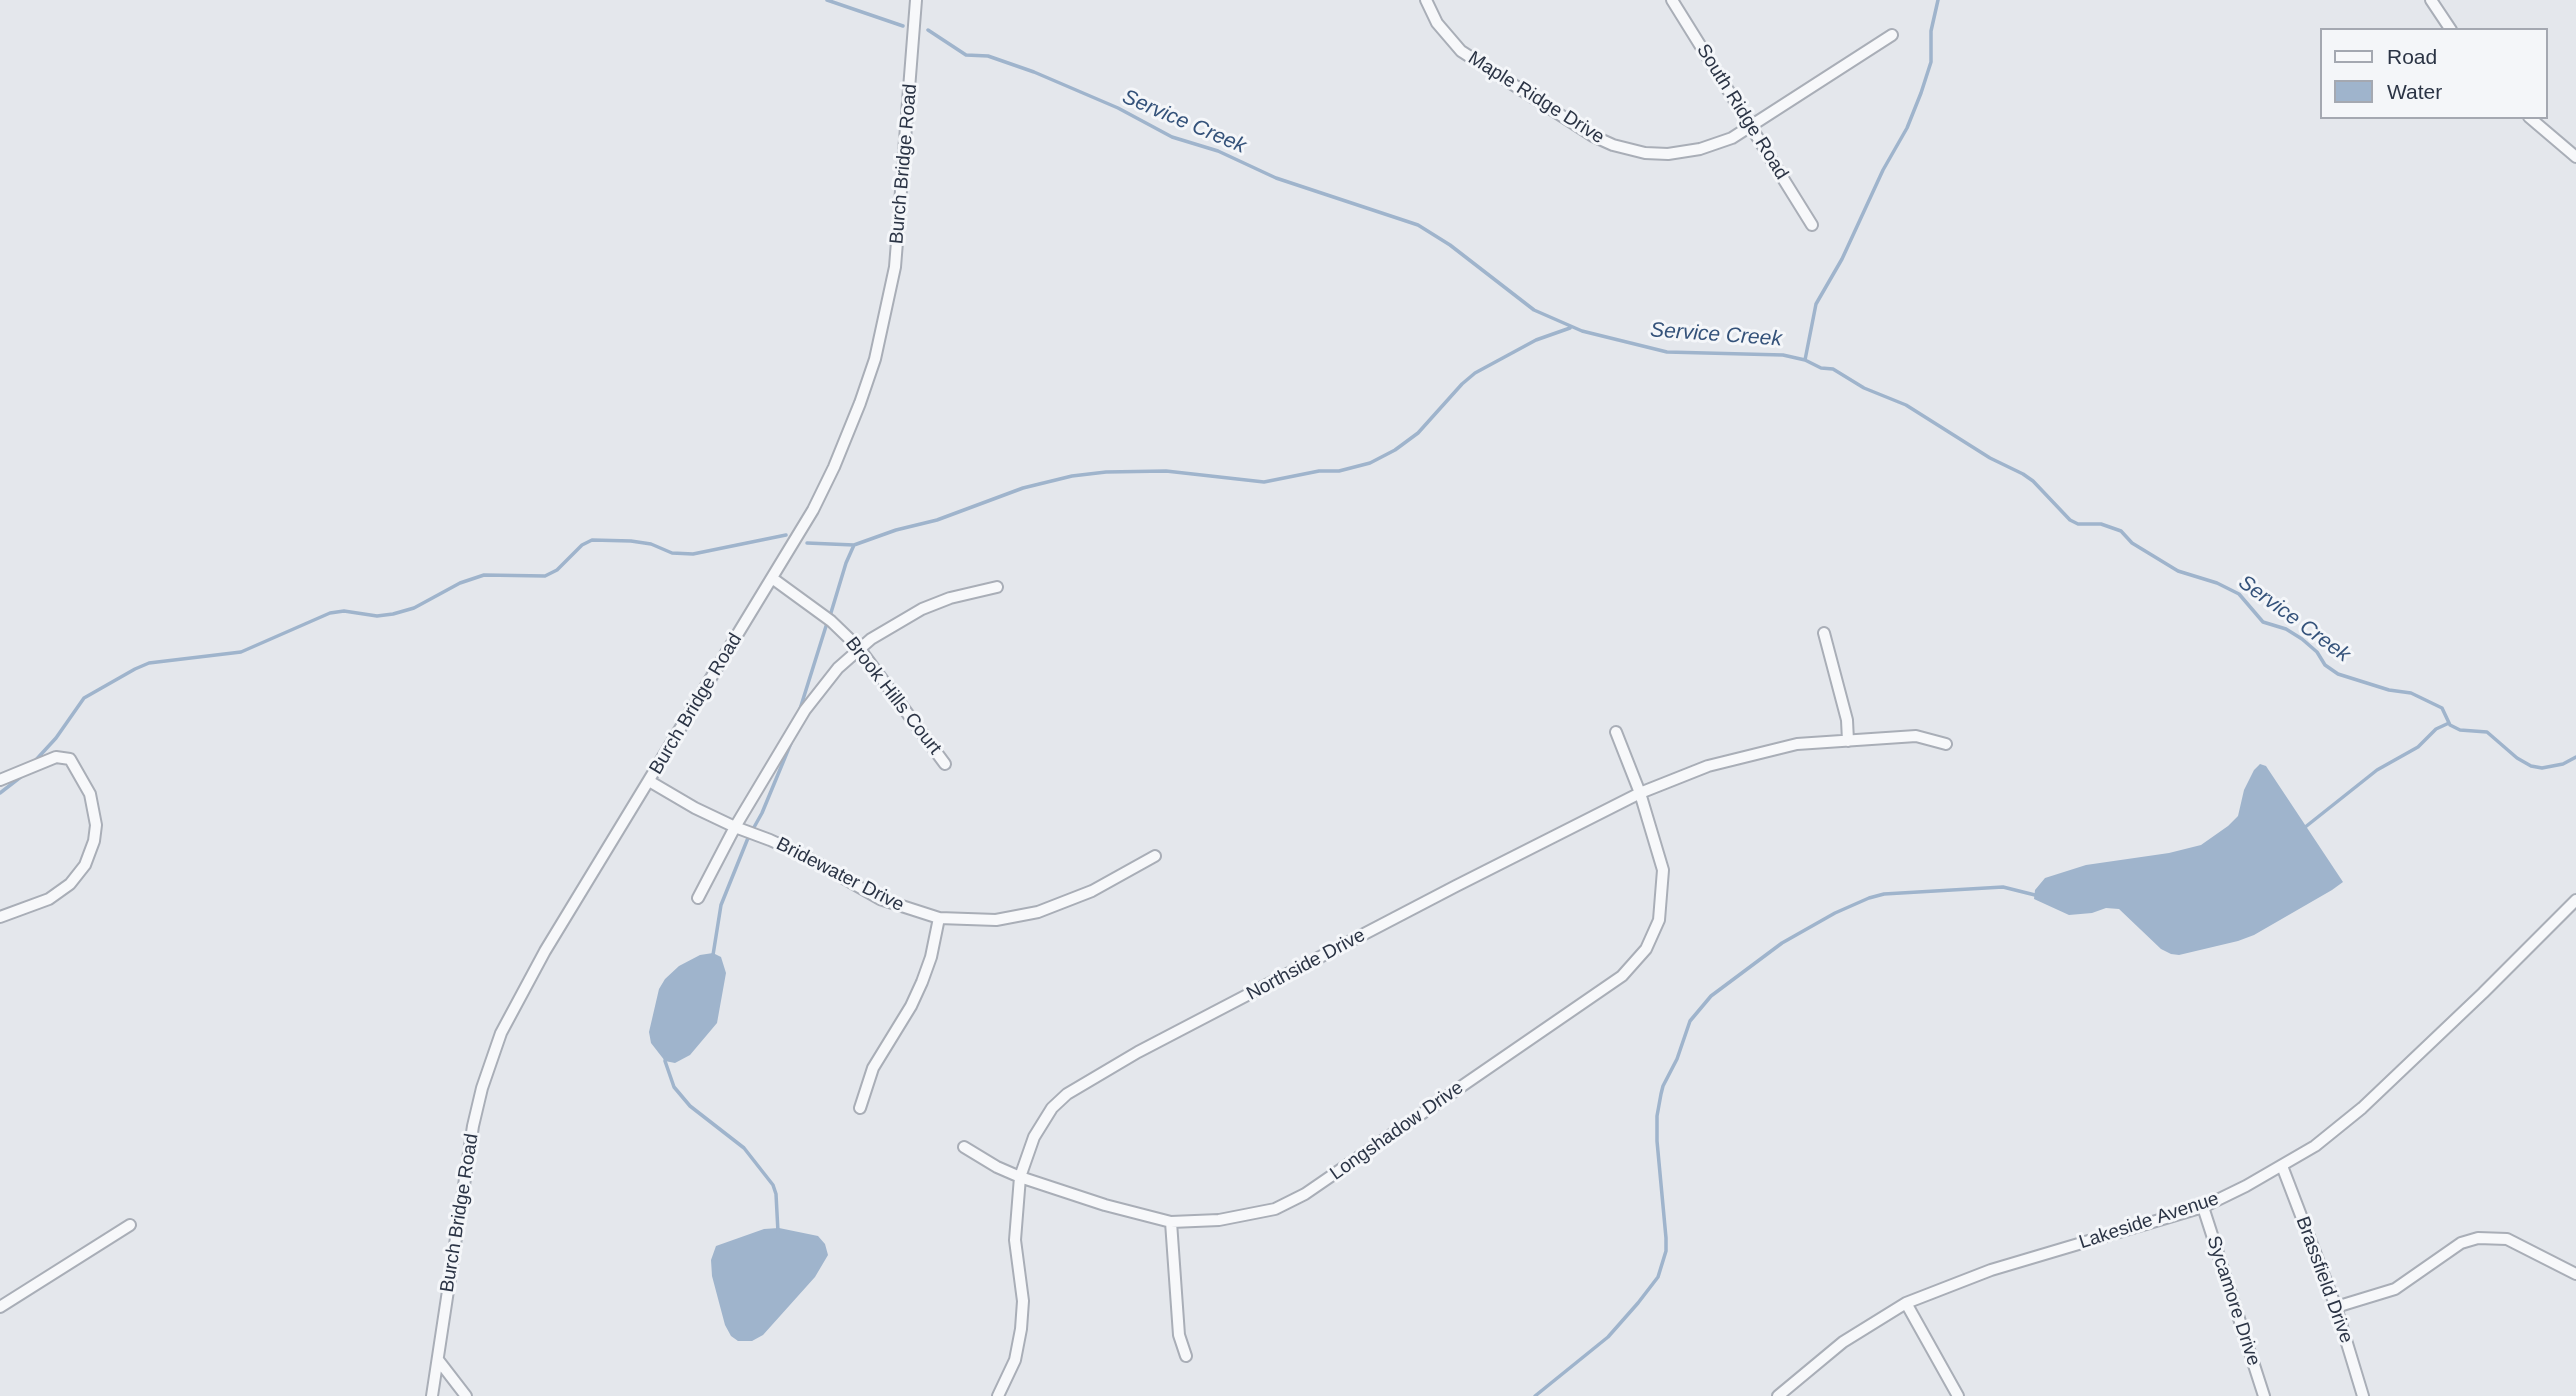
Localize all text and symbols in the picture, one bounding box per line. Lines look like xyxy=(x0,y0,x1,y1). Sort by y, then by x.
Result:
legend xyxy=(2320,28,2548,119)
street label: South Ridge Road xyxy=(1691,40,1793,184)
text: Road xyxy=(2387,45,2437,68)
street label: Maple Ridge Drive xyxy=(1464,47,1608,149)
text: Water xyxy=(2387,80,2442,103)
street label: Burch Bridge Road xyxy=(886,83,922,245)
water label: Service Creek xyxy=(1118,85,1250,159)
water label: Service Creek xyxy=(1649,318,1783,352)
water label: Service Creek xyxy=(2233,570,2355,668)
street label: Burch Bridge Road xyxy=(645,629,747,779)
street label: Brook Hills Court xyxy=(840,633,946,759)
street label: Bridewater Drive xyxy=(772,833,908,917)
street label: Northside Drive xyxy=(1243,924,1369,1006)
street label: Longshadow Drive xyxy=(1326,1077,1468,1185)
street label: Burch Bridge Road xyxy=(436,1132,484,1294)
street label: Lakeside Avenue xyxy=(2076,1188,2222,1254)
street label: Brassfield Drive xyxy=(2291,1214,2357,1346)
street label: Sycamore Drive xyxy=(2201,1233,2265,1369)

